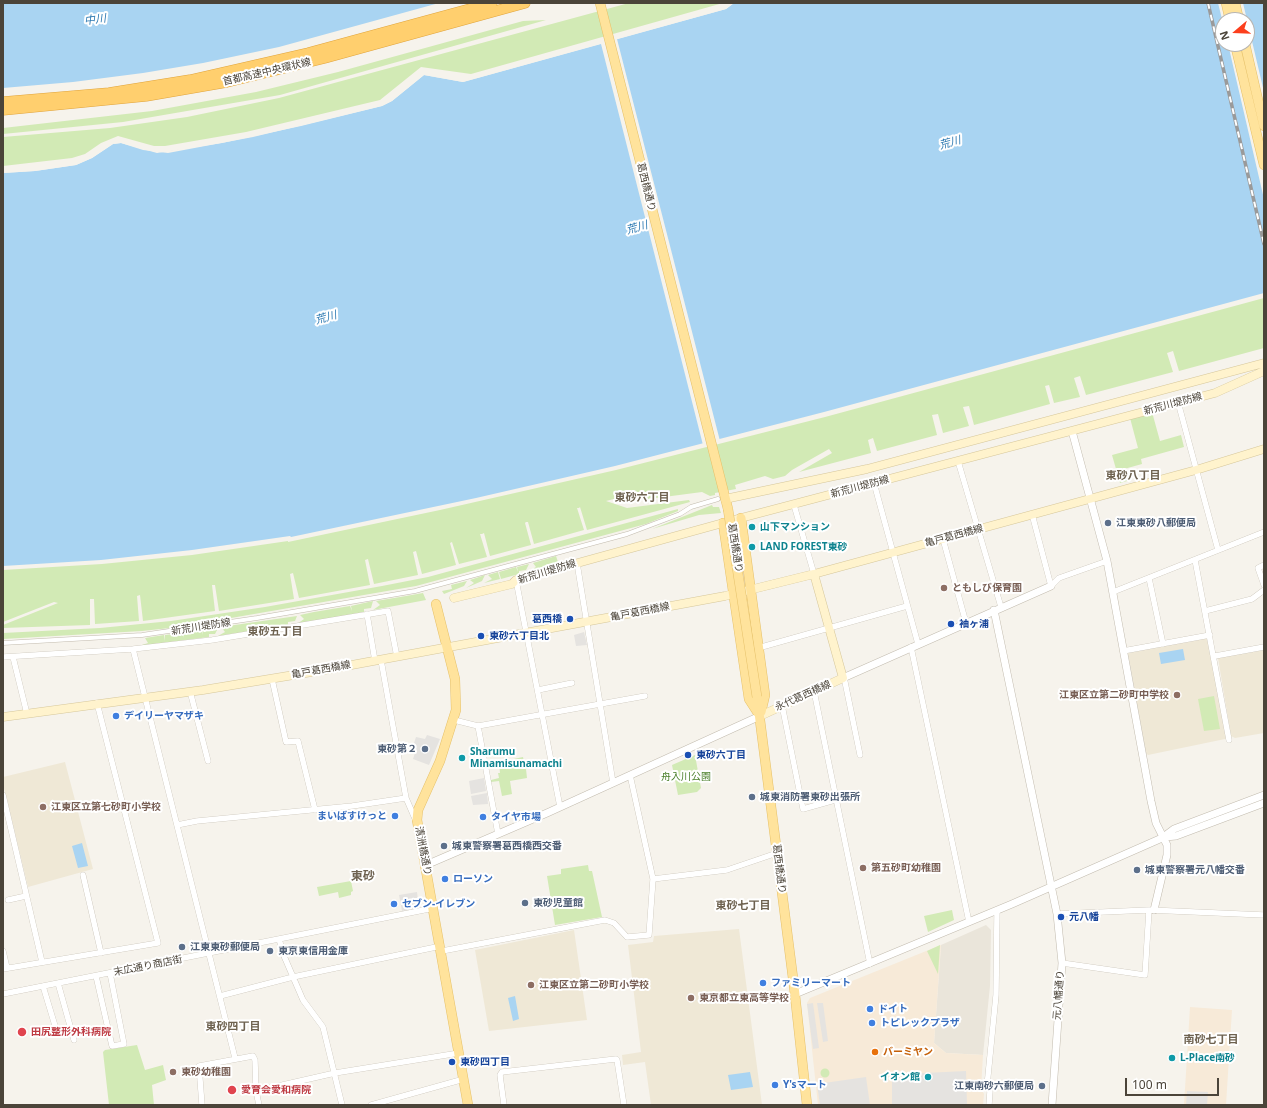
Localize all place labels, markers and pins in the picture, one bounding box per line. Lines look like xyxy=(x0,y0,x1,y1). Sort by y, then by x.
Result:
place label: 江東東砂八郵便局 xyxy=(1116,517,1196,529)
marker: 江東東砂八郵便局 xyxy=(1103,518,1113,528)
place label: 山下マンション xyxy=(760,521,830,533)
marker: 山下マンション xyxy=(747,522,757,532)
place label: LAND FOREST東砂 xyxy=(760,541,847,553)
marker: LAND FOREST東砂 xyxy=(747,542,757,552)
place label: ともしび保育園 xyxy=(952,582,1022,594)
marker: ともしび保育園 xyxy=(939,583,949,593)
place label: 葛西橋 xyxy=(532,613,562,625)
marker: 葛西橋 xyxy=(565,614,575,624)
place label: 袖ヶ浦 xyxy=(959,618,989,630)
marker: 袖ヶ浦 xyxy=(946,619,956,629)
place label: 東砂六丁目北 xyxy=(489,630,549,642)
marker: 東砂六丁目北 xyxy=(476,631,486,641)
place label: 江東区立第二砂町中学校 xyxy=(1059,689,1169,701)
marker: 江東区立第二砂町中学校 xyxy=(1172,690,1182,700)
place label: デイリーヤマザキ xyxy=(124,710,204,722)
marker: デイリーヤマザキ xyxy=(111,711,121,721)
place label: 東砂第２ xyxy=(377,743,417,755)
marker: 東砂第２ xyxy=(420,744,430,754)
place label: Sharumu Minamisunamachi xyxy=(470,746,562,770)
place label: 東砂六丁目 xyxy=(696,749,746,761)
marker: 東砂六丁目 xyxy=(683,750,693,760)
marker: Sharumu Minamisunamachi xyxy=(457,753,467,763)
place label: 城東消防署東砂出張所 xyxy=(760,791,860,803)
marker: 城東消防署東砂出張所 xyxy=(747,792,757,802)
place label: 江東区立第七砂町小学校 xyxy=(51,801,161,813)
marker: 江東区立第七砂町小学校 xyxy=(38,802,48,812)
place label: まいばすけっと xyxy=(317,810,387,822)
marker: まいばすけっと xyxy=(390,811,400,821)
place label: タイヤ市場 xyxy=(491,811,541,823)
marker: タイヤ市場 xyxy=(478,812,488,822)
place label: 城東警察署葛西橋西交番 xyxy=(452,840,562,852)
marker: 城東警察署葛西橋西交番 xyxy=(439,841,449,851)
place label: 第五砂町幼稚園 xyxy=(871,862,941,874)
marker: 第五砂町幼稚園 xyxy=(858,863,868,873)
place label: 城東警察署元八幡交番 xyxy=(1145,864,1245,876)
marker: 城東警察署元八幡交番 xyxy=(1132,865,1142,875)
place label: ローソン xyxy=(453,873,493,885)
marker: ローソン xyxy=(440,874,450,884)
place label: 東砂児童館 xyxy=(533,897,583,909)
place label: セブン-イレブン xyxy=(402,898,475,910)
marker: 東砂児童館 xyxy=(520,898,530,908)
marker: セブン-イレブン xyxy=(389,899,399,909)
place label: 元八幡 xyxy=(1069,911,1099,923)
marker: 元八幡 xyxy=(1056,912,1066,922)
place label: 江東東砂郵便局 xyxy=(190,941,260,953)
marker: 江東東砂郵便局 xyxy=(177,942,187,952)
place label: 東京東信用金庫 xyxy=(278,945,348,957)
marker: 東京東信用金庫 xyxy=(265,946,275,956)
place label: ファミリーマート xyxy=(771,977,851,989)
marker: ファミリーマート xyxy=(758,978,768,988)
place label: 江東区立第二砂町小学校 xyxy=(539,979,649,991)
marker: 江東区立第二砂町小学校 xyxy=(526,980,536,990)
place label: 東京都立東高等学校 xyxy=(699,992,789,1004)
marker: 東京都立東高等学校 xyxy=(686,993,696,1003)
place label: ドイト xyxy=(878,1003,908,1015)
marker: ドイト xyxy=(865,1004,875,1014)
place label: トピレックプラザ xyxy=(880,1017,960,1029)
marker: トピレックプラザ xyxy=(867,1018,877,1028)
marker: 田尻整形外科病院 xyxy=(16,1026,28,1038)
place label: 田尻整形外科病院 xyxy=(31,1026,111,1038)
place label: バーミヤン xyxy=(883,1046,933,1058)
marker: バーミヤン xyxy=(870,1047,880,1057)
place label: L-Place南砂 xyxy=(1180,1052,1235,1064)
marker: L-Place南砂 xyxy=(1167,1053,1177,1063)
place label: 東砂四丁目 xyxy=(460,1056,510,1068)
marker: 東砂四丁目 xyxy=(447,1057,457,1067)
place label: 東砂幼稚園 xyxy=(181,1066,231,1078)
marker: 東砂幼稚園 xyxy=(168,1067,178,1077)
place label: イオン館 xyxy=(880,1071,920,1083)
marker: イオン館 xyxy=(923,1072,933,1082)
place label: Y'sマート xyxy=(783,1079,827,1091)
marker: Y'sマート xyxy=(770,1080,780,1090)
place label: 江東南砂六郵便局 xyxy=(954,1080,1034,1092)
marker: 江東南砂六郵便局 xyxy=(1037,1081,1047,1091)
marker: 愛育会愛和病院 xyxy=(226,1084,238,1096)
place label: 愛育会愛和病院 xyxy=(241,1084,311,1096)

